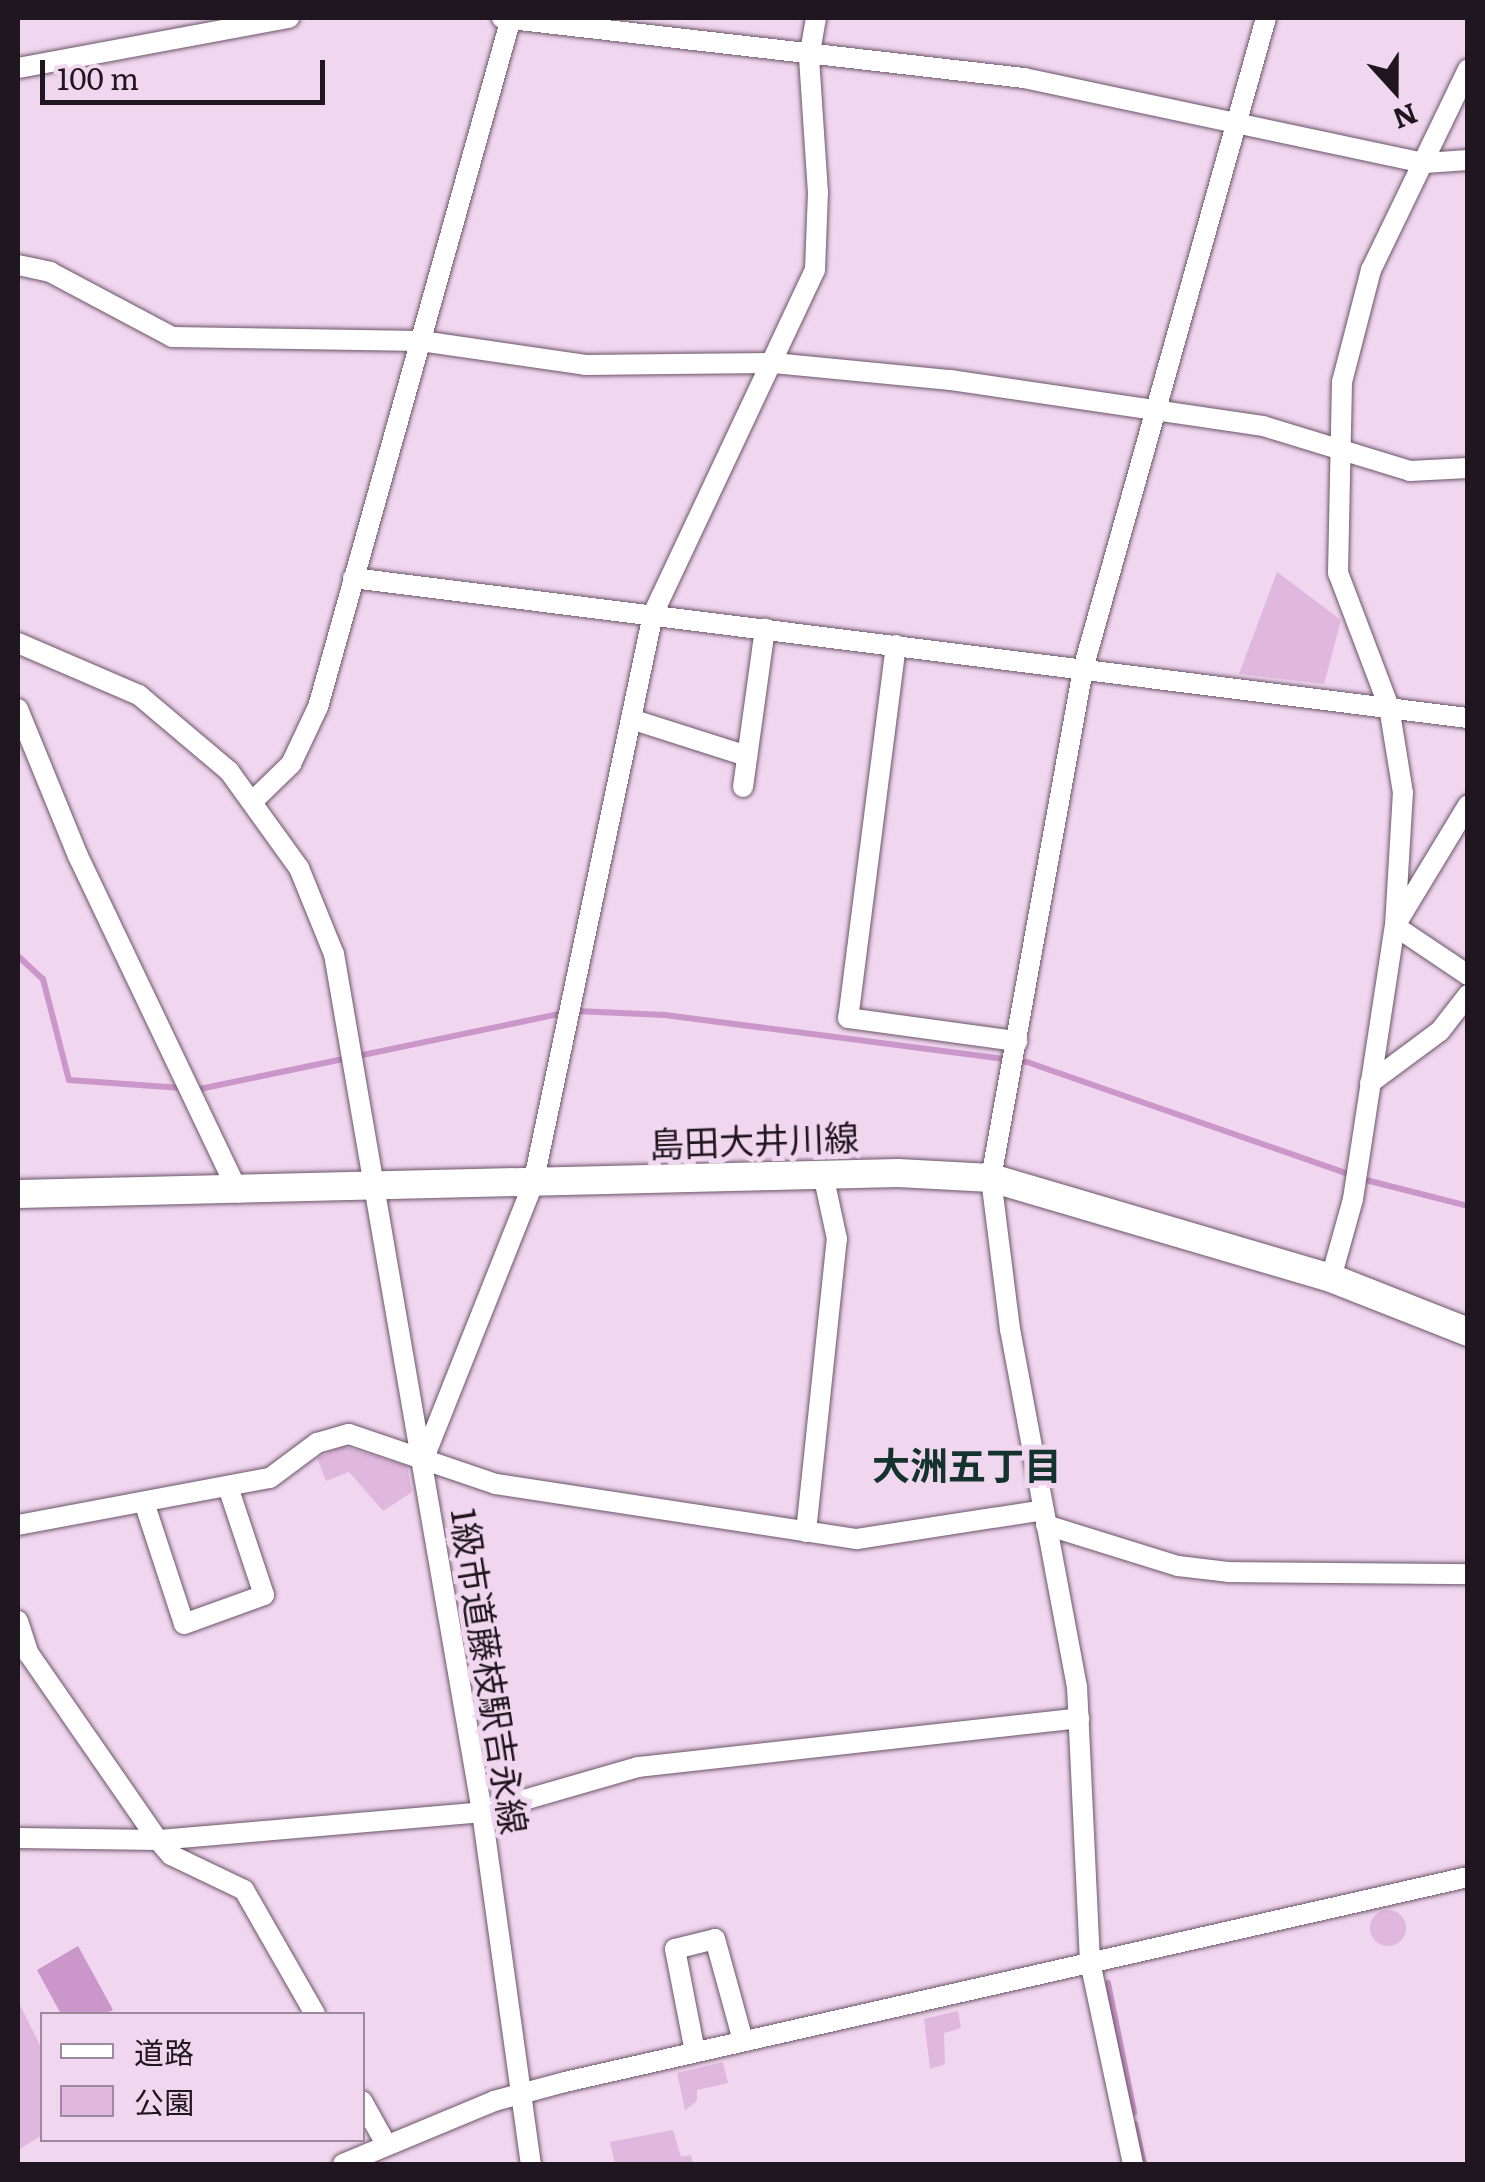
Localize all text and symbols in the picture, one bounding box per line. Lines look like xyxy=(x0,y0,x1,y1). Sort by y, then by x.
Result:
scale bar xyxy=(45,40,330,102)
north arrow xyxy=(1345,40,1445,140)
text: 100 m xyxy=(57,55,139,99)
text: N xyxy=(1387,94,1424,142)
street label: 島田大井川線 xyxy=(648,1114,860,1164)
district label: 大洲五丁目 xyxy=(872,1441,1062,1487)
street label: 1級市道藤枝駅吉永線 xyxy=(445,1505,537,1837)
legend xyxy=(40,2012,365,2142)
text: 道路 xyxy=(134,2029,194,2073)
text: 公園 xyxy=(134,2079,194,2123)

